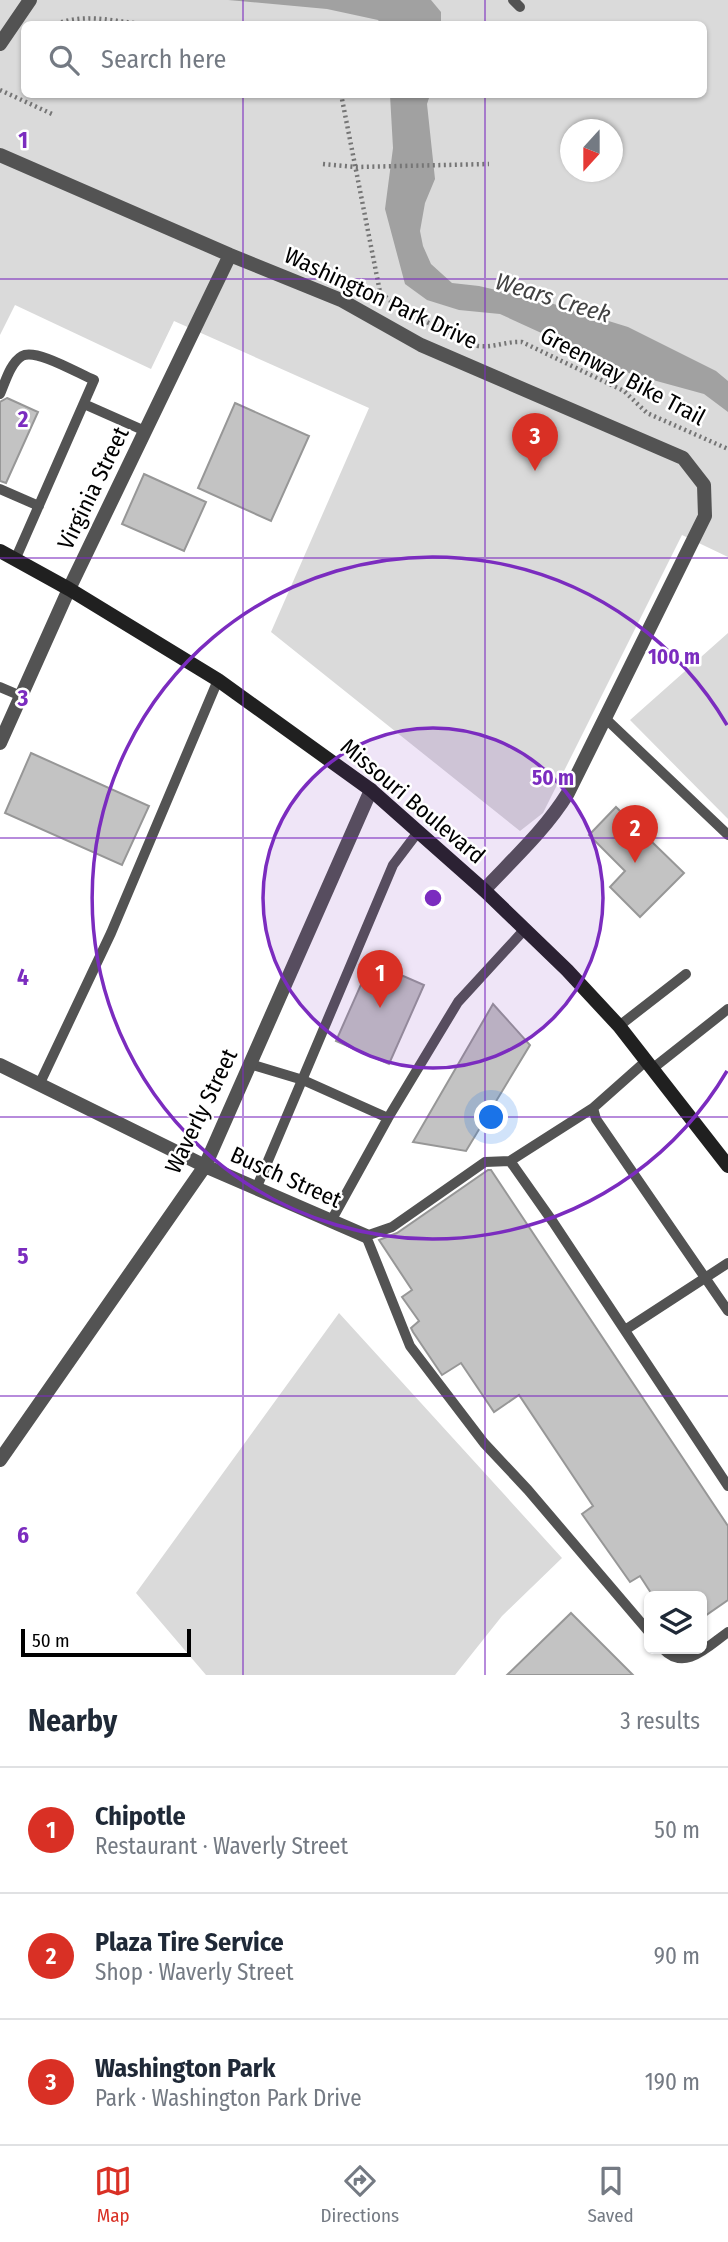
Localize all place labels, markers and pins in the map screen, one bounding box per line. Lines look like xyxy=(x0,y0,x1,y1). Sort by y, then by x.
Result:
pin: 3 xyxy=(512,413,558,471)
pin: 2 xyxy=(612,805,658,863)
centre of rings xyxy=(421,886,445,910)
pin: 1 xyxy=(357,950,403,1008)

